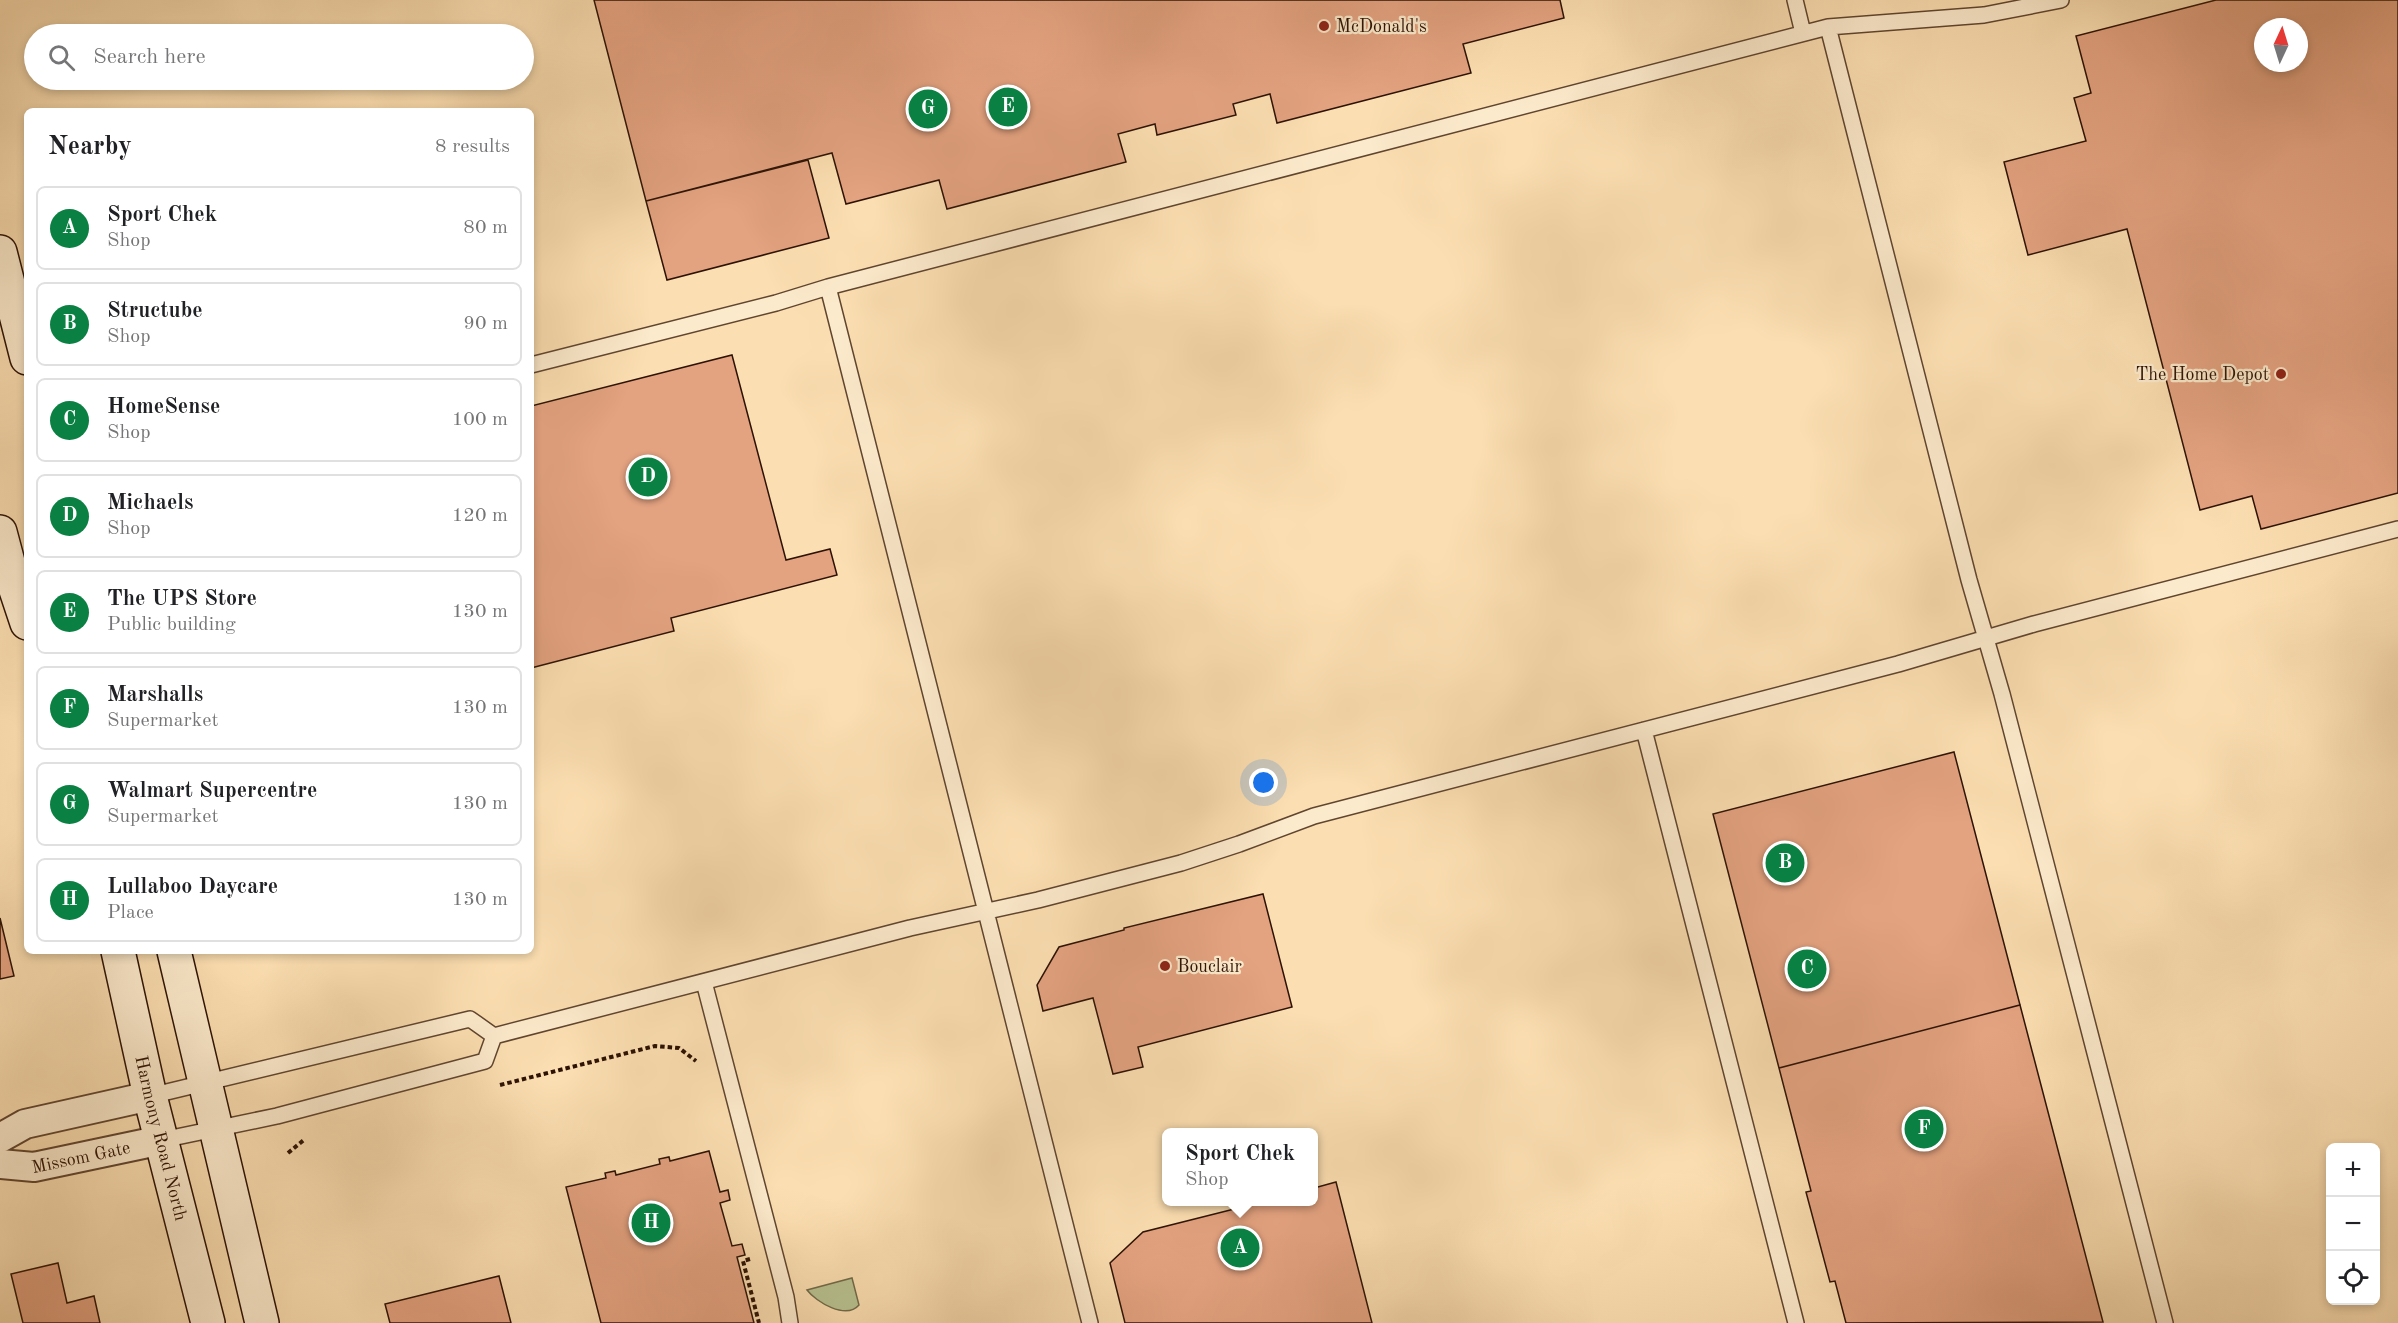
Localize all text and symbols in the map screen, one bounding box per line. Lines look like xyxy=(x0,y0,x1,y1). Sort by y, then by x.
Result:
place label: McDonald's xyxy=(1336,18,1427,36)
north arrow xyxy=(2254,18,2308,72)
marker: McDonald's xyxy=(1317,19,1331,33)
search box xyxy=(24,24,534,90)
icon: search xyxy=(45,41,78,74)
text: Search here xyxy=(93,46,206,68)
pin: E xyxy=(988,84,1028,130)
pin: G xyxy=(908,86,948,132)
text: Nearby xyxy=(48,134,132,160)
text: 8 results xyxy=(435,137,510,157)
text: Sport Chek xyxy=(107,204,217,226)
text: A xyxy=(62,218,77,238)
text: 80 m xyxy=(463,218,508,238)
text: Shop xyxy=(107,231,151,251)
text: Structube xyxy=(107,300,203,322)
text: B xyxy=(62,314,77,334)
text: 90 m xyxy=(463,314,508,334)
text: Shop xyxy=(107,327,151,347)
place label: The Home Depot xyxy=(2135,366,2269,384)
marker: The Home Depot xyxy=(2274,367,2288,381)
text: HomeSense xyxy=(107,396,220,418)
text: C xyxy=(63,410,76,430)
text: 100 m xyxy=(452,410,508,430)
text: Shop xyxy=(107,423,151,443)
pin: D xyxy=(628,454,668,500)
text: Michaels xyxy=(107,492,194,514)
text: D xyxy=(62,506,77,526)
text: 120 m xyxy=(452,506,508,526)
text: Shop xyxy=(107,519,151,539)
text: The UPS Store xyxy=(107,588,257,610)
text: E xyxy=(63,602,76,622)
text: 130 m xyxy=(452,602,508,622)
text: Public building xyxy=(107,615,236,635)
text: Marshalls xyxy=(107,684,203,706)
text: F xyxy=(63,698,76,718)
text: 130 m xyxy=(452,698,508,718)
text: Supermarket xyxy=(107,711,218,731)
your location xyxy=(1249,768,1278,797)
text: Walmart Supercentre xyxy=(107,780,318,802)
text: G xyxy=(62,794,77,814)
text: 130 m xyxy=(452,794,508,814)
text: Supermarket xyxy=(107,807,218,827)
pin: B xyxy=(1766,840,1804,886)
text: Lullaboo Daycare xyxy=(107,876,278,898)
text: H xyxy=(61,890,78,910)
text: 130 m xyxy=(452,890,508,910)
text: Place xyxy=(107,903,154,923)
pin: C xyxy=(1788,946,1826,992)
place label: Bouclair xyxy=(1177,958,1242,976)
marker: Bouclair xyxy=(1158,959,1172,973)
street label: Harmony Road North xyxy=(131,1054,190,1223)
pin: F xyxy=(1904,1106,1944,1152)
popup xyxy=(1162,1128,1318,1206)
street label: Missom Gate xyxy=(30,1139,132,1177)
text: Sport Chek xyxy=(1185,1143,1295,1165)
map controls xyxy=(2326,1143,2380,1305)
button: + xyxy=(2326,1143,2380,1197)
text: Shop xyxy=(1185,1170,1229,1190)
button: − xyxy=(2326,1197,2380,1251)
pin: H xyxy=(632,1200,670,1246)
pin: A xyxy=(1220,1226,1260,1270)
button: locate xyxy=(2326,1251,2380,1305)

